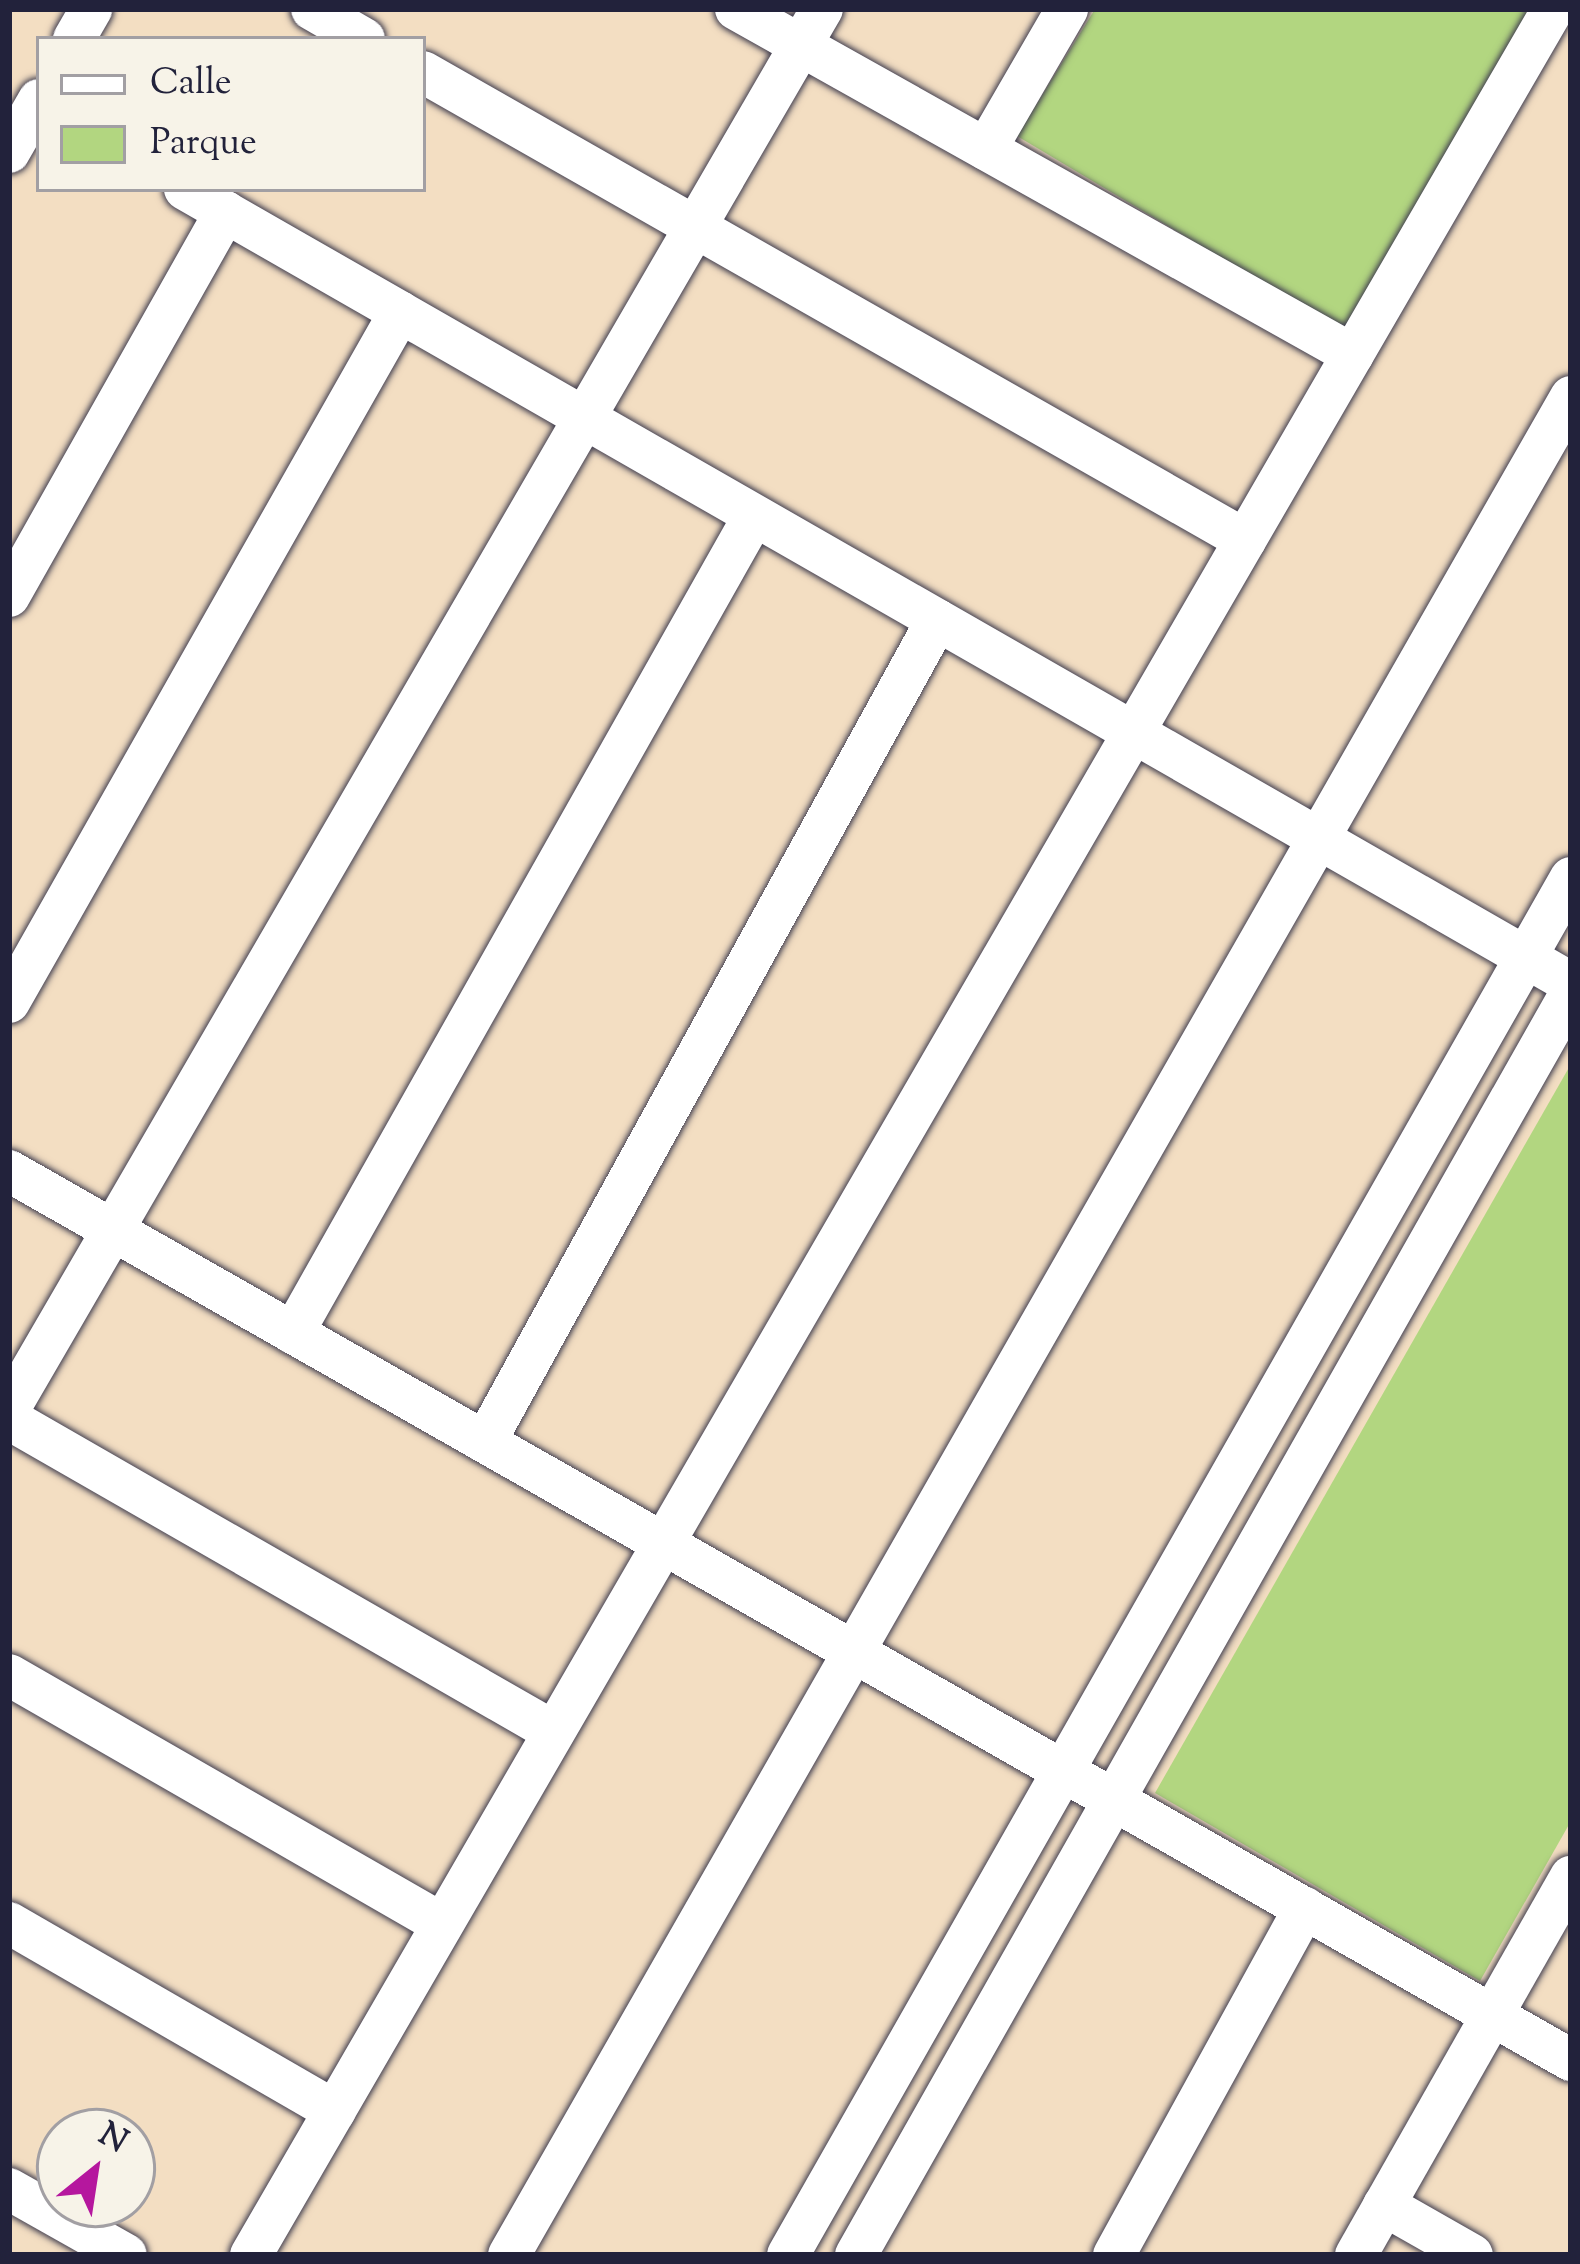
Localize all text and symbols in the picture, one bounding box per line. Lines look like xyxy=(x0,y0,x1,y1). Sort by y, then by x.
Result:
legend xyxy=(36,36,426,192)
text: Calle xyxy=(150,58,232,110)
text: Parque xyxy=(150,118,257,170)
north arrow xyxy=(36,2108,156,2228)
text: N xyxy=(89,2112,136,2167)

